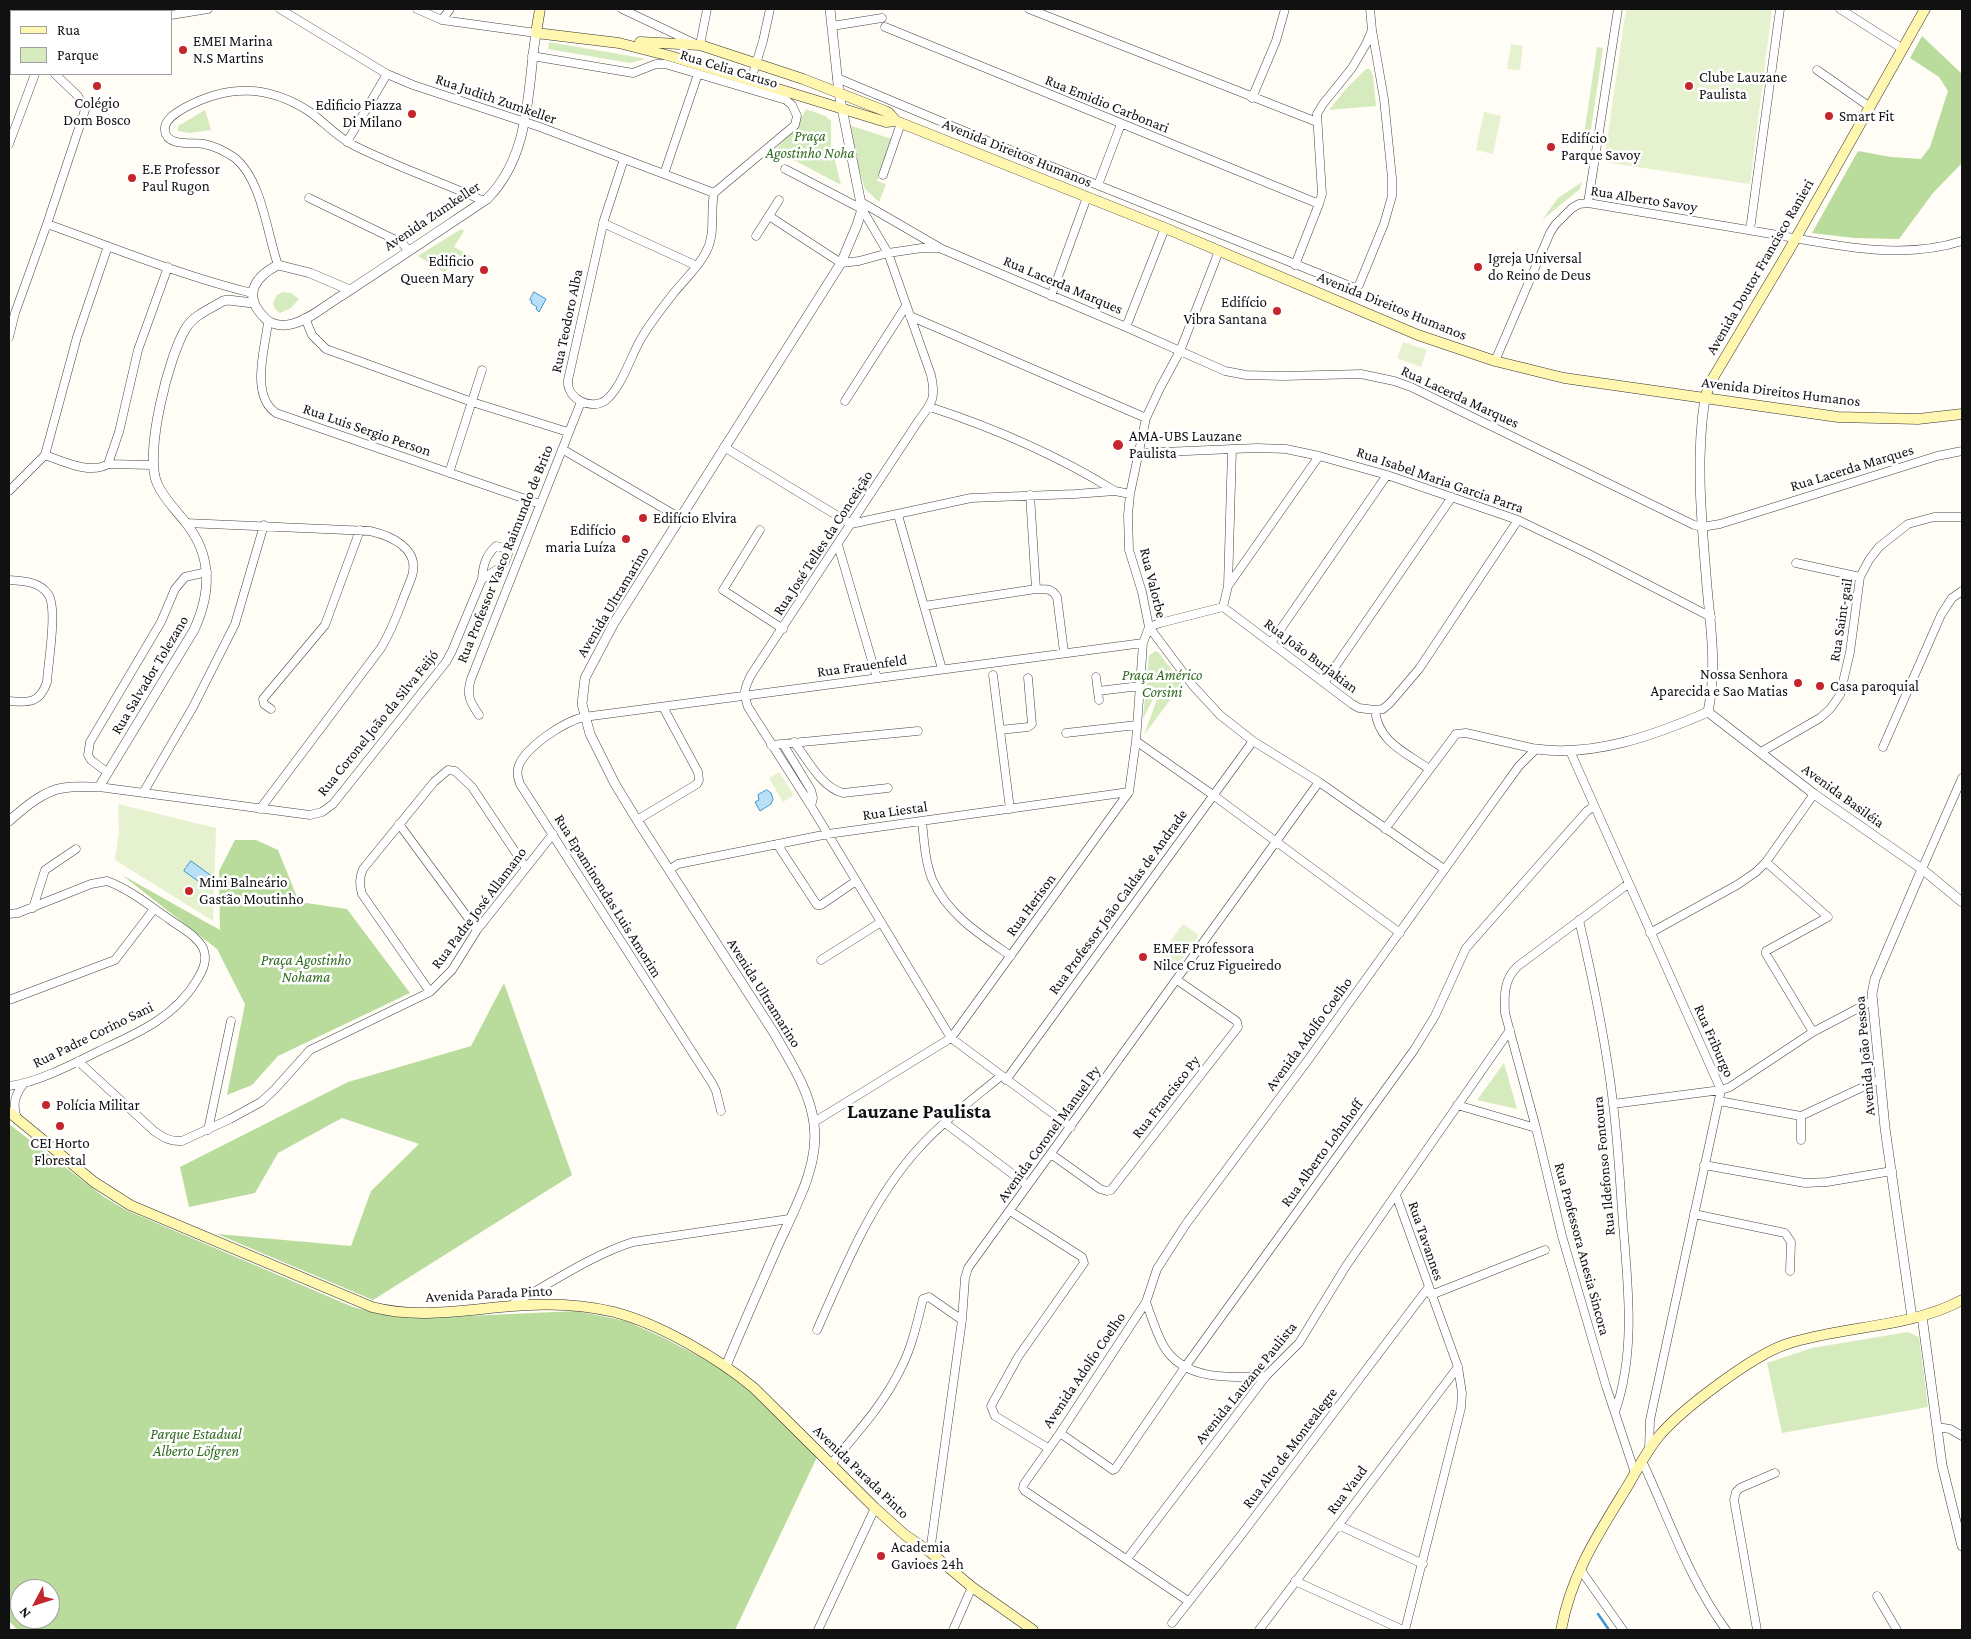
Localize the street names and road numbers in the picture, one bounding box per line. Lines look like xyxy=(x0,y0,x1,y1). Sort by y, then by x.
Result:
street label: Rua Celia Caruso xyxy=(678,46,780,92)
street label: Rua Judith Zumkeller xyxy=(433,70,559,128)
street label: Rua Emidio Carbonari xyxy=(1042,71,1172,137)
street label: Avenida Direitos Humanos xyxy=(940,115,1094,191)
street label: Avenida Doutor Francisco Ranieri xyxy=(1702,176,1818,358)
street label: Avenida Zumkeller xyxy=(380,177,484,255)
street label: Rua Alberto Savoy xyxy=(1589,182,1699,216)
street label: Rua Lacerda Marques xyxy=(1000,252,1126,318)
street label: Rua Teodoro Alba xyxy=(547,268,587,374)
street label: Avenida Direitos Humanos xyxy=(1315,268,1469,344)
street label: Rua Lacerda Marques xyxy=(1398,362,1522,432)
street label: Avenida Direitos Humanos xyxy=(1701,373,1861,411)
street label: Rua Luis Sergio Person xyxy=(301,400,433,460)
street label: Rua Lacerda Marques xyxy=(1788,441,1916,495)
street label: Rua Professor Vasco Raimundo de Brito xyxy=(453,442,557,666)
street label: Rua Isabel Maria Garcia Parra xyxy=(1354,443,1526,517)
street label: Rua José Telles da Conceição xyxy=(769,467,877,619)
street label: Avenida Ultramarino xyxy=(573,544,653,660)
street label: Rua Valorbe xyxy=(1136,546,1170,620)
street label: Rua Saint-gail xyxy=(1826,577,1856,663)
street label: Rua Salvador Tolezano xyxy=(107,612,193,738)
street label: Rua João Burjakian xyxy=(1260,615,1362,697)
street label: Rua Coronel João da Silva Feijó xyxy=(313,646,443,800)
street label: Rua Frauenfeld xyxy=(816,651,908,681)
street label: Avenida Basiléia xyxy=(1798,760,1888,832)
street label: Rua Liestal xyxy=(861,798,929,824)
street label: Rua Professor João Caldas de Andrade xyxy=(1045,806,1191,998)
street label: Rua Epaminondas Luis Amorim xyxy=(550,811,666,981)
street label: Rua Padre José Allamano xyxy=(427,844,531,972)
street label: Rua Herison xyxy=(1002,870,1060,940)
street label: Avenida Ultramarino xyxy=(723,935,805,1051)
street label: Avenida Adolfo Coelho xyxy=(1262,974,1356,1094)
street label: Avenida João Pessoa xyxy=(1851,995,1879,1117)
street label: Rua Padre Corino Sani xyxy=(30,998,156,1072)
street label: Rua Friburgo xyxy=(1690,1002,1738,1080)
street label: Rua Francisco Py xyxy=(1128,1052,1204,1142)
street label: Avenida Coronel Manuel Py xyxy=(993,1062,1105,1206)
street label: Rua Alberto Lohnhoff xyxy=(1277,1096,1367,1210)
street label: Rua Ildefonso Fontoura xyxy=(1589,1096,1619,1236)
street label: Rua Professora Anesia Sincora xyxy=(1550,1161,1614,1337)
street label: Rua Tavannes xyxy=(1404,1199,1448,1283)
street label: Avenida Parada Pinto xyxy=(425,1282,553,1306)
street label: Avenida Adolfo Coelho xyxy=(1039,1309,1129,1431)
street label: Avenida Lauzane Paulista xyxy=(1191,1318,1301,1448)
street label: Rua Alto de Montealegre xyxy=(1239,1384,1341,1512)
street label: Avenida Parada Pinto xyxy=(809,1421,913,1523)
street label: Rua Vaud xyxy=(1323,1462,1371,1518)

